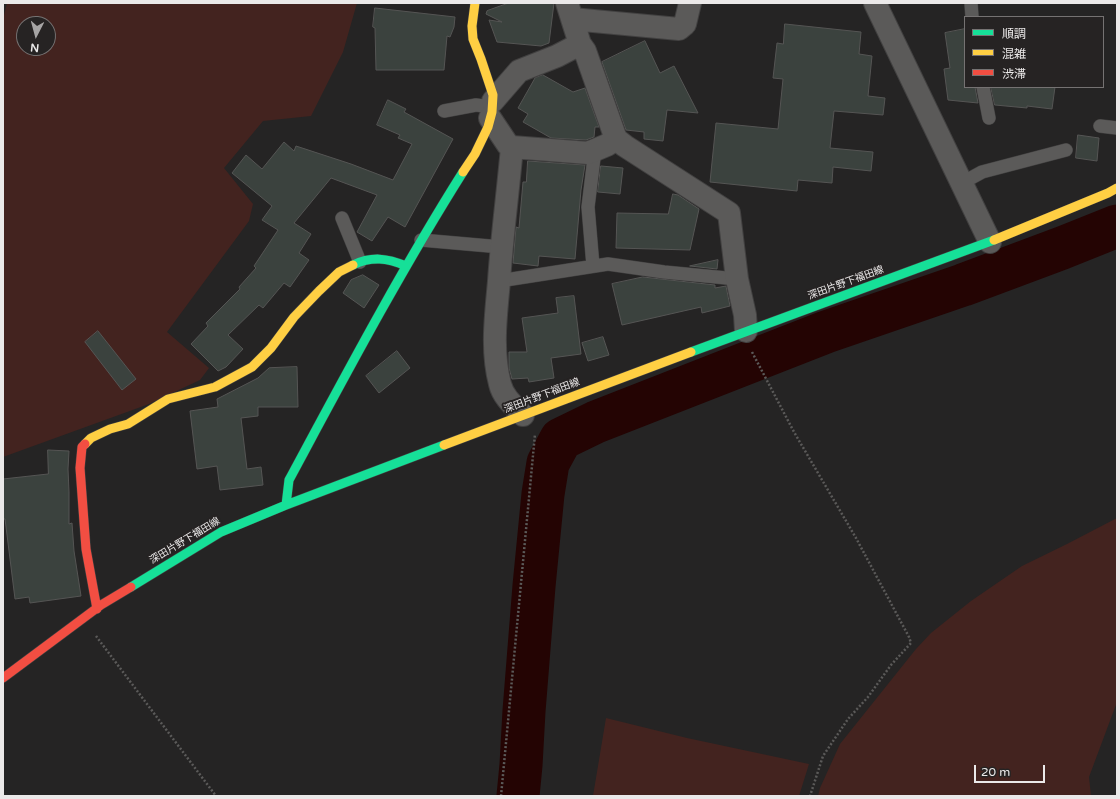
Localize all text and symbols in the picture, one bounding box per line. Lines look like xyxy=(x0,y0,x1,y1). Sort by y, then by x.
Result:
north arrow xyxy=(16,16,56,56)
legend xyxy=(964,16,1104,88)
text: 順調 xyxy=(1002,27,1026,41)
text: N xyxy=(30,41,40,54)
text: 混雑 xyxy=(1002,47,1026,61)
text: 渋滞 xyxy=(1002,67,1026,81)
street label: 深田片野下福田線 xyxy=(806,264,886,302)
street label: 深田片野下福田線 xyxy=(503,376,581,416)
street label: 深田片野下福田線 xyxy=(148,515,222,567)
scale bar xyxy=(976,757,1047,783)
text: 20 m xyxy=(981,765,1010,779)

